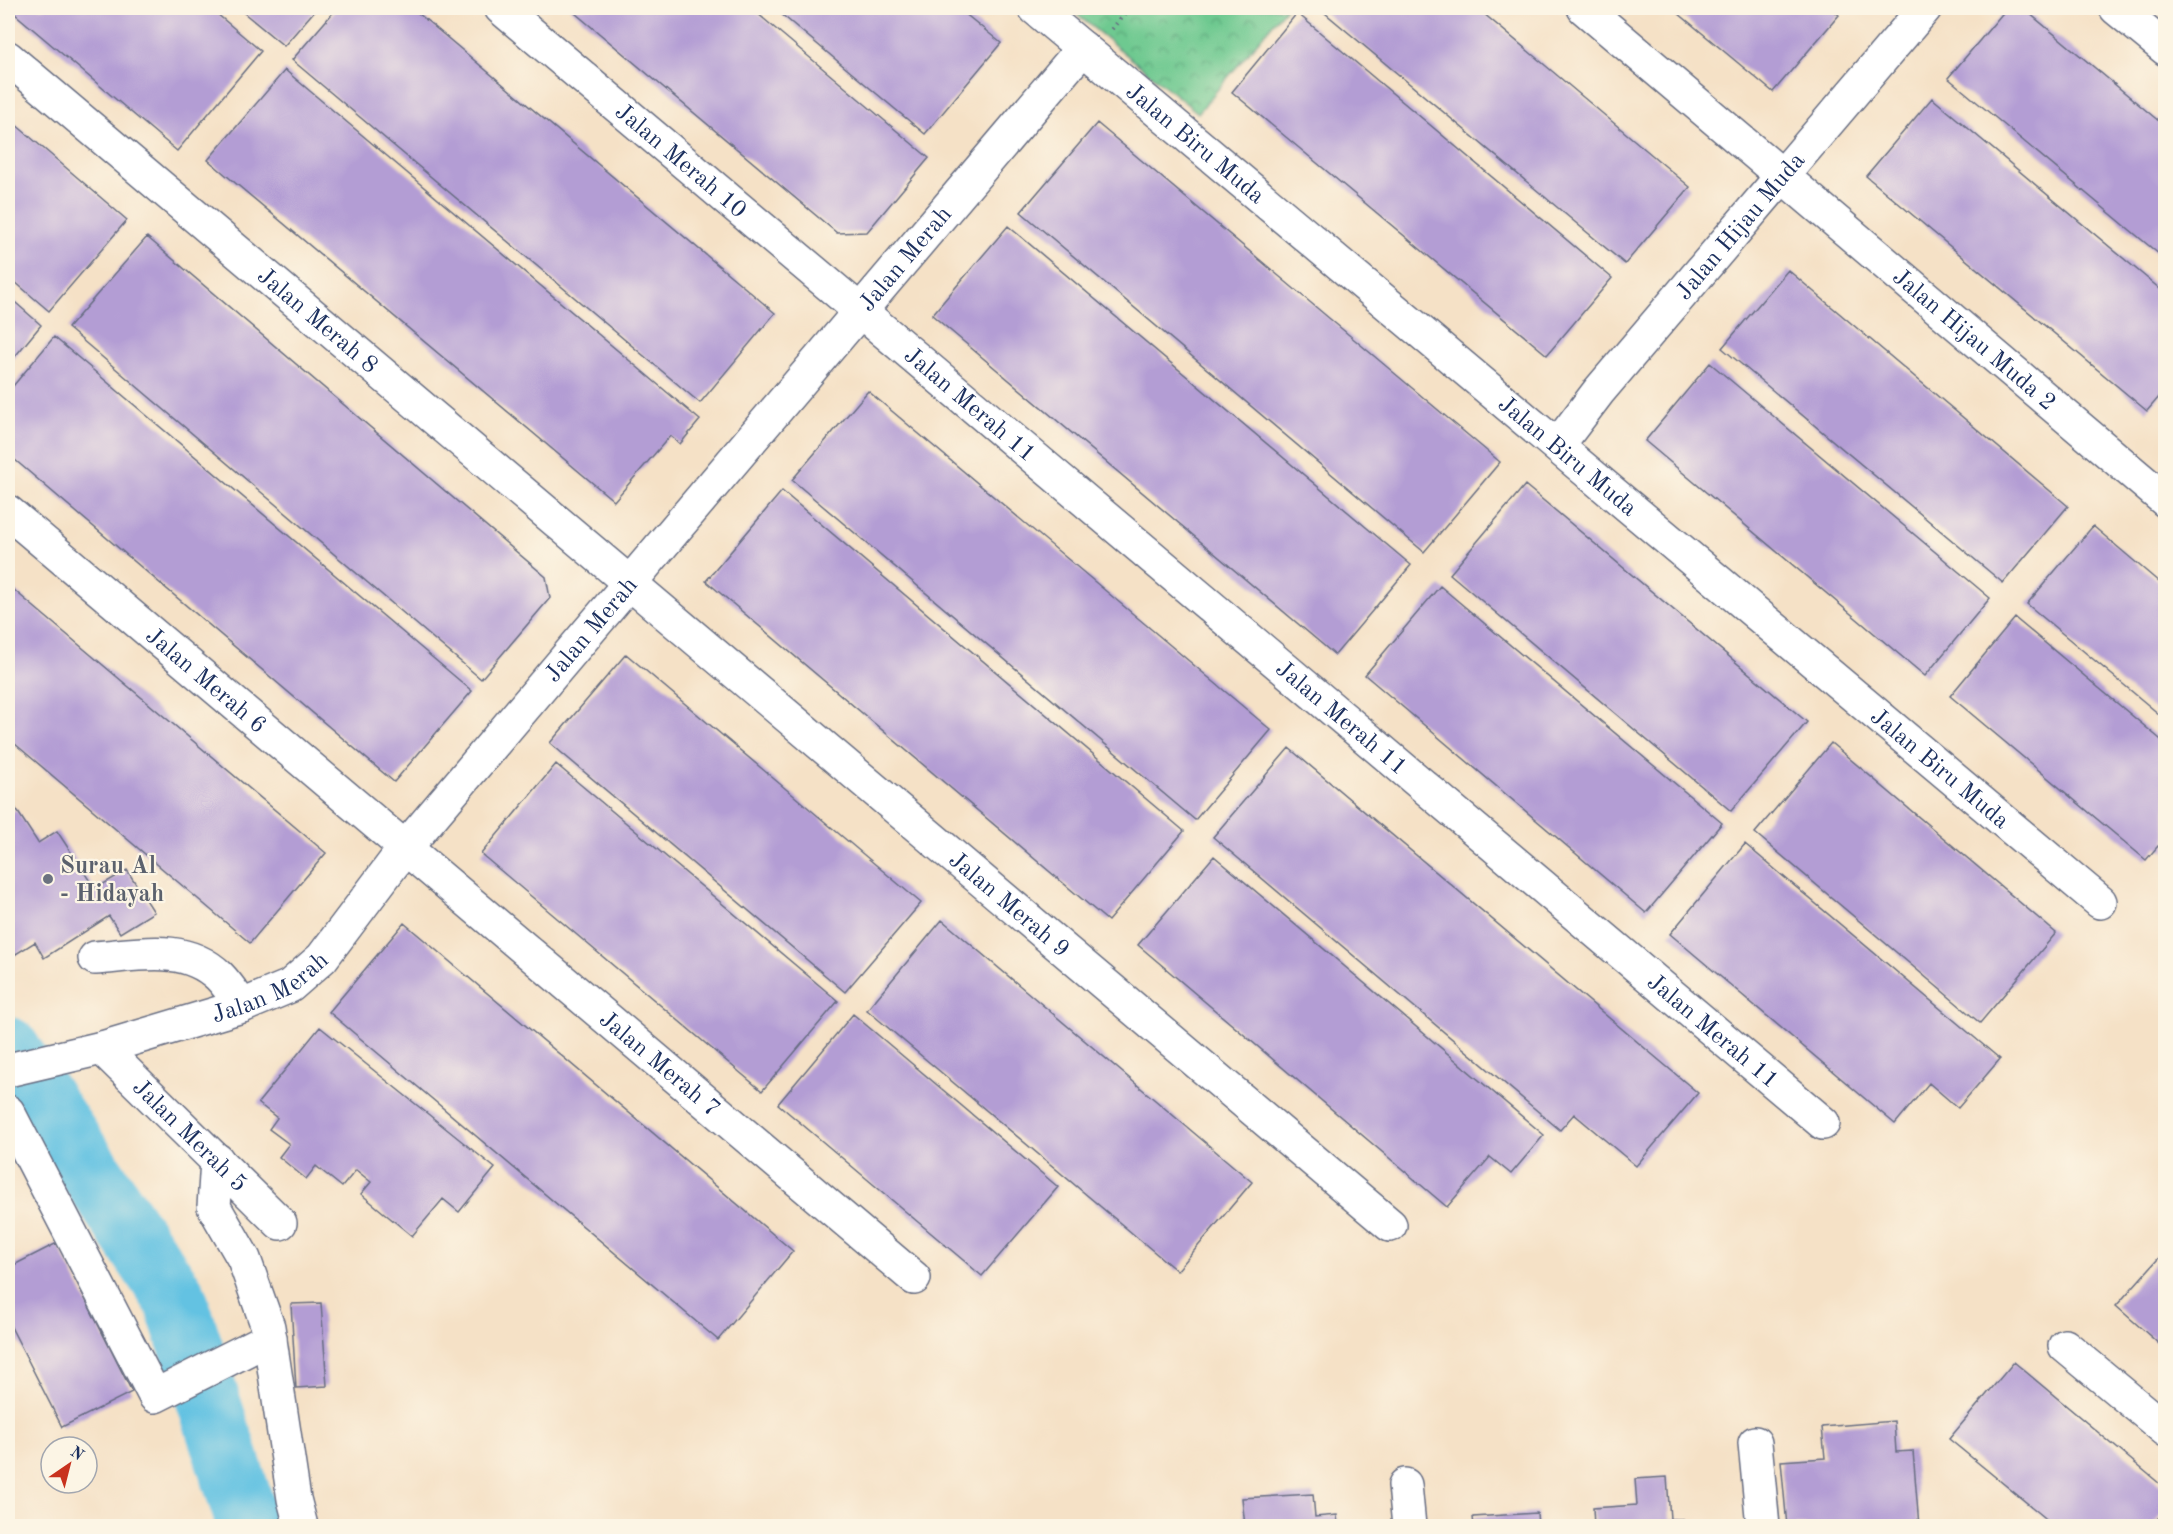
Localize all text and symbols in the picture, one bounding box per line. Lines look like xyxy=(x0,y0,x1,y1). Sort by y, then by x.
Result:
street label: Jalan Biru Muda xyxy=(1121,80,1269,209)
street label: Jalan Merah 10 xyxy=(610,100,750,224)
street label: Jalan Hijau Muda xyxy=(1672,149,1810,305)
street label: Jalan Merah xyxy=(855,203,957,316)
street label: Jalan Merah 8 xyxy=(252,264,382,379)
street label: Jalan Hijau Muda 2 xyxy=(1887,265,2059,416)
street label: Jalan Merah 11 xyxy=(899,344,1039,467)
street label: Jalan Biru Muda xyxy=(1493,392,1641,522)
street label: Jalan Merah xyxy=(541,573,643,687)
street label: Jalan Merah 6 xyxy=(140,624,270,739)
street label: Jalan Merah 11 xyxy=(1270,657,1411,781)
street label: Jalan Biru Muda xyxy=(1865,705,2013,834)
street label: Jalan Merah 9 xyxy=(944,848,1073,963)
place label: Surau Al - Hidayah xyxy=(60,855,164,907)
marker: Surau Al - Hidayah xyxy=(41,872,55,886)
street label: Jalan Merah xyxy=(209,948,334,1028)
street label: Jalan Merah 11 xyxy=(1642,970,1782,1094)
street label: Jalan Merah 7 xyxy=(594,1007,724,1122)
street label: Jalan Merah 5 xyxy=(127,1075,251,1197)
north arrow xyxy=(39,1435,99,1495)
text: N xyxy=(67,1444,87,1465)

